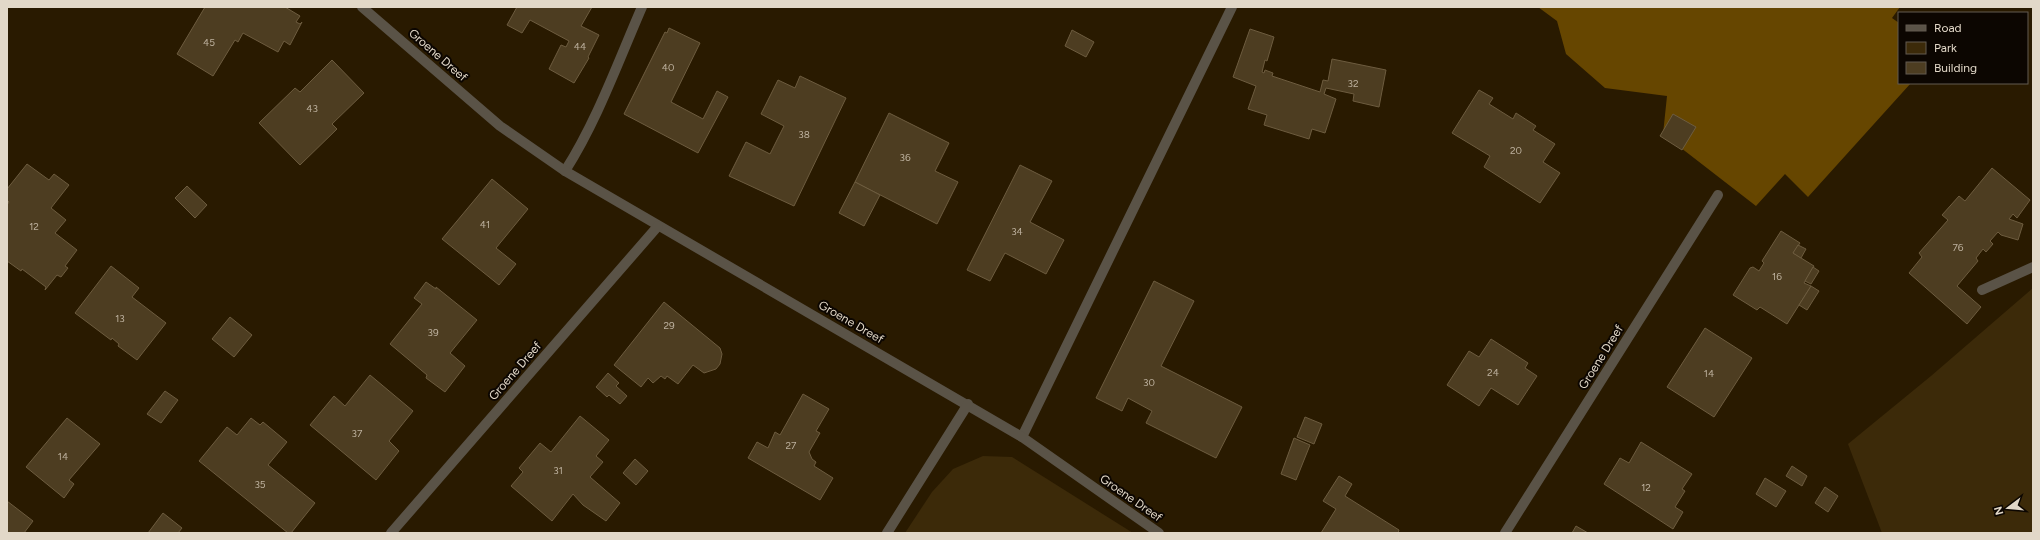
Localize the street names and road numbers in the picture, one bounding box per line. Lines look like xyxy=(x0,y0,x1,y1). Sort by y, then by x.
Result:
street label: Groene Dreef xyxy=(406,26,470,85)
street label: Groene Dreef xyxy=(816,298,886,347)
street label: Groene Dreef xyxy=(1576,322,1627,392)
street label: Groene Dreef xyxy=(486,339,545,403)
street label: Groene Dreef xyxy=(1097,471,1165,525)

